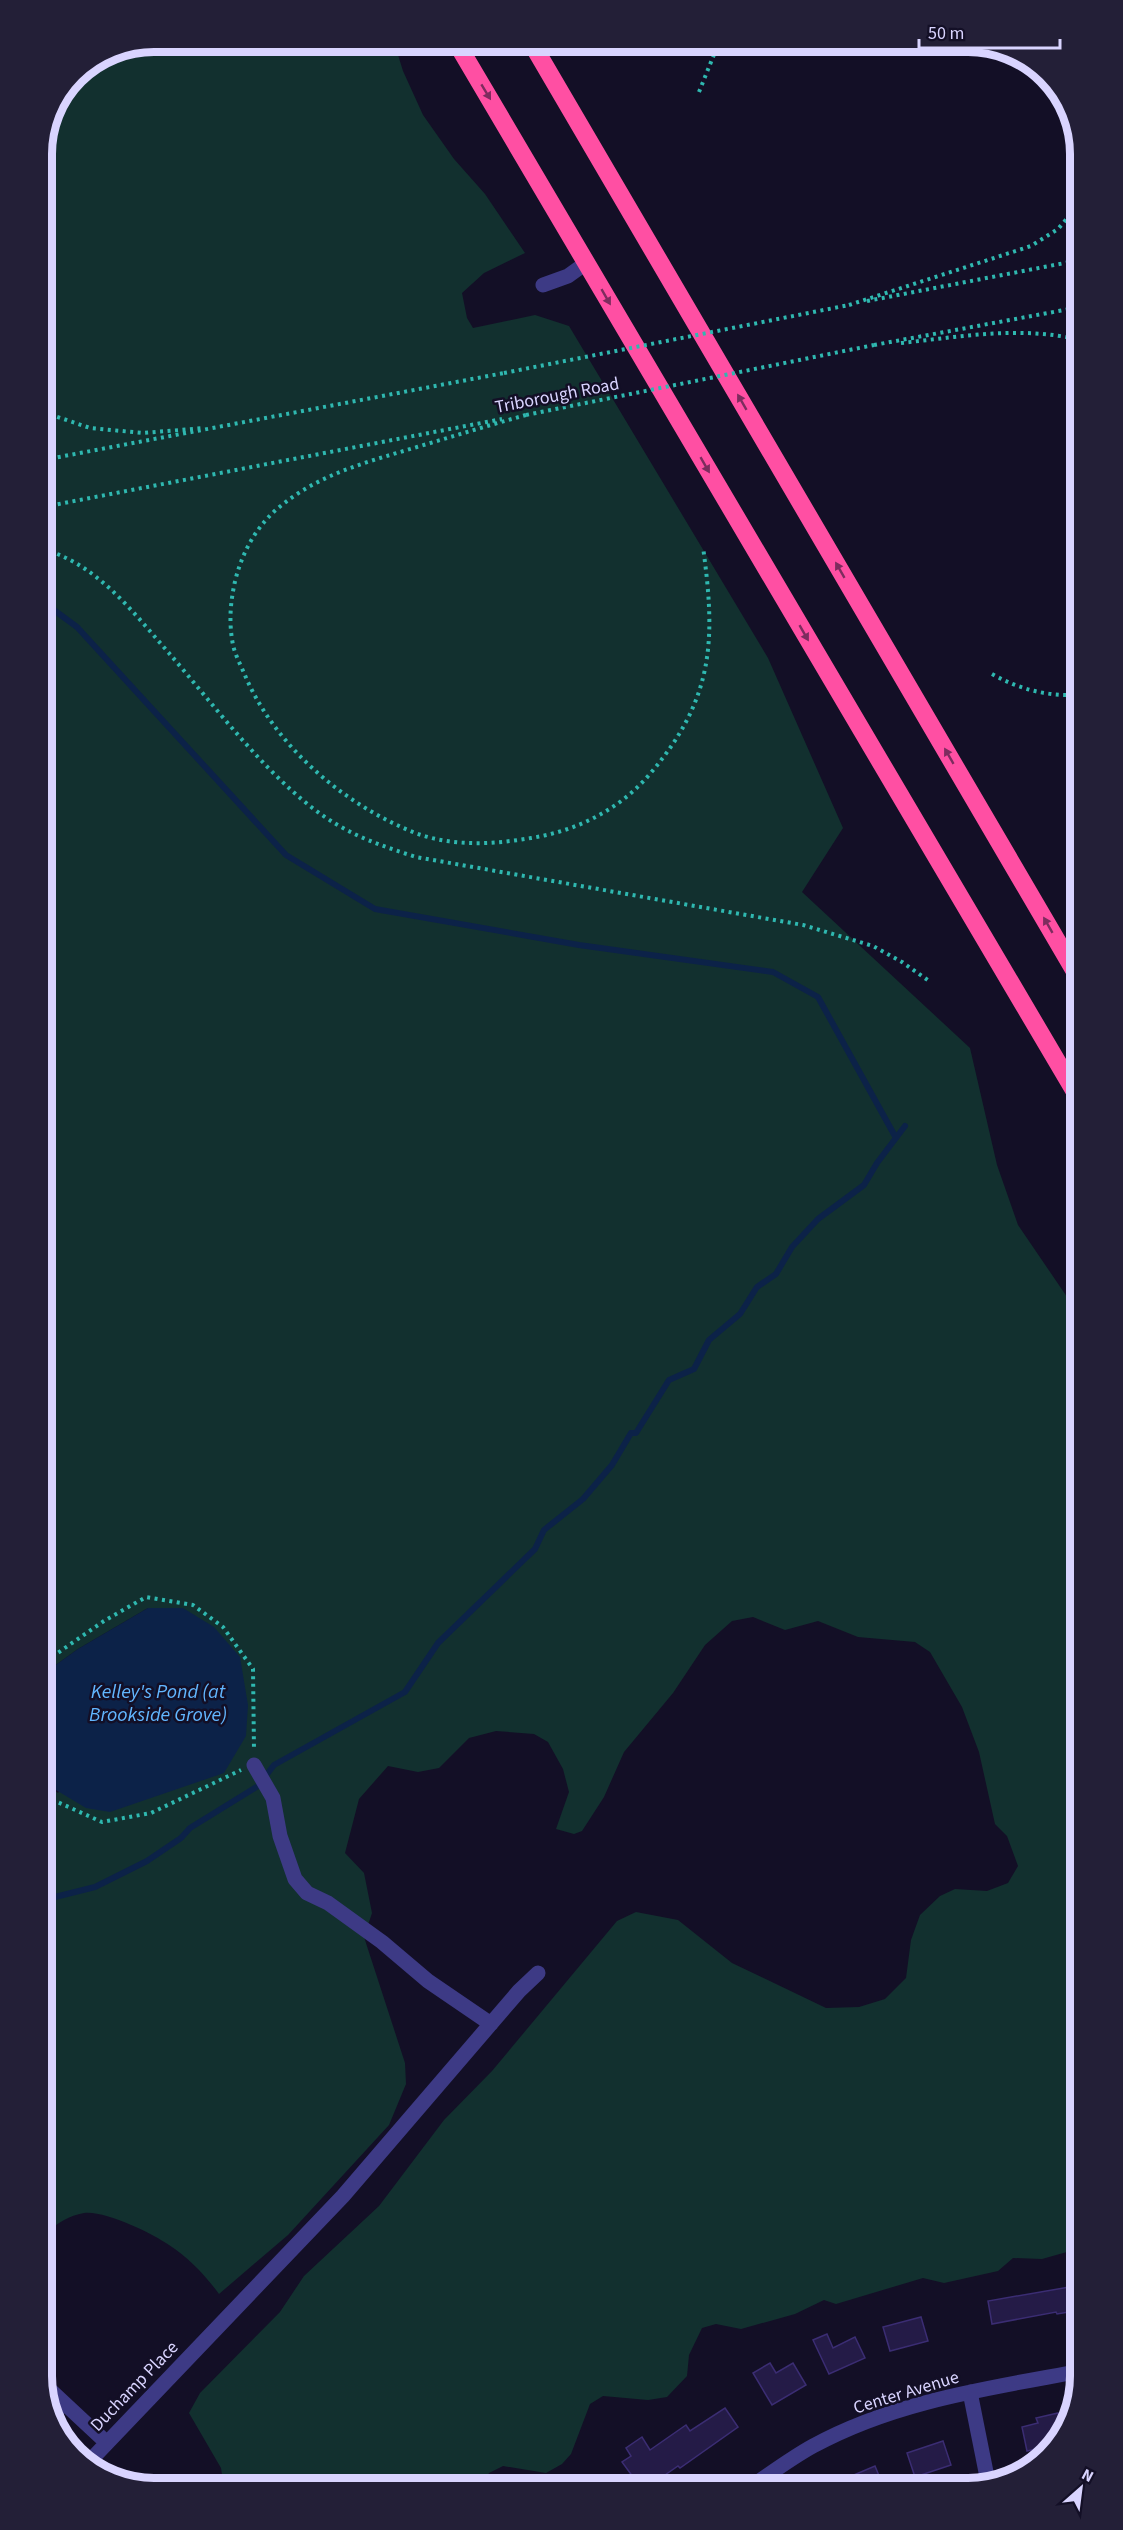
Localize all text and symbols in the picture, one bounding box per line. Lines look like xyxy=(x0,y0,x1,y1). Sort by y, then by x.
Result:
scale bar xyxy=(919,12,1060,50)
text: 50 m xyxy=(928,21,964,46)
one-way arrow xyxy=(480,84,490,101)
one-way arrow xyxy=(601,289,611,306)
street label: Triborough Road xyxy=(493,371,621,420)
one-way arrow xyxy=(737,393,747,410)
one-way arrow xyxy=(700,457,710,474)
one-way arrow xyxy=(835,561,845,578)
one-way arrow xyxy=(799,625,809,642)
one-way arrow xyxy=(944,748,955,764)
one-way arrow xyxy=(1042,917,1053,933)
water label: Kelley's Pond (at Brookside Grove) xyxy=(89,1678,227,1729)
street label: Duchamp Place xyxy=(85,2336,184,2437)
street label: Center Avenue xyxy=(850,2365,962,2420)
north arrow xyxy=(1051,2458,1111,2518)
text: N xyxy=(1078,2463,1097,2488)

